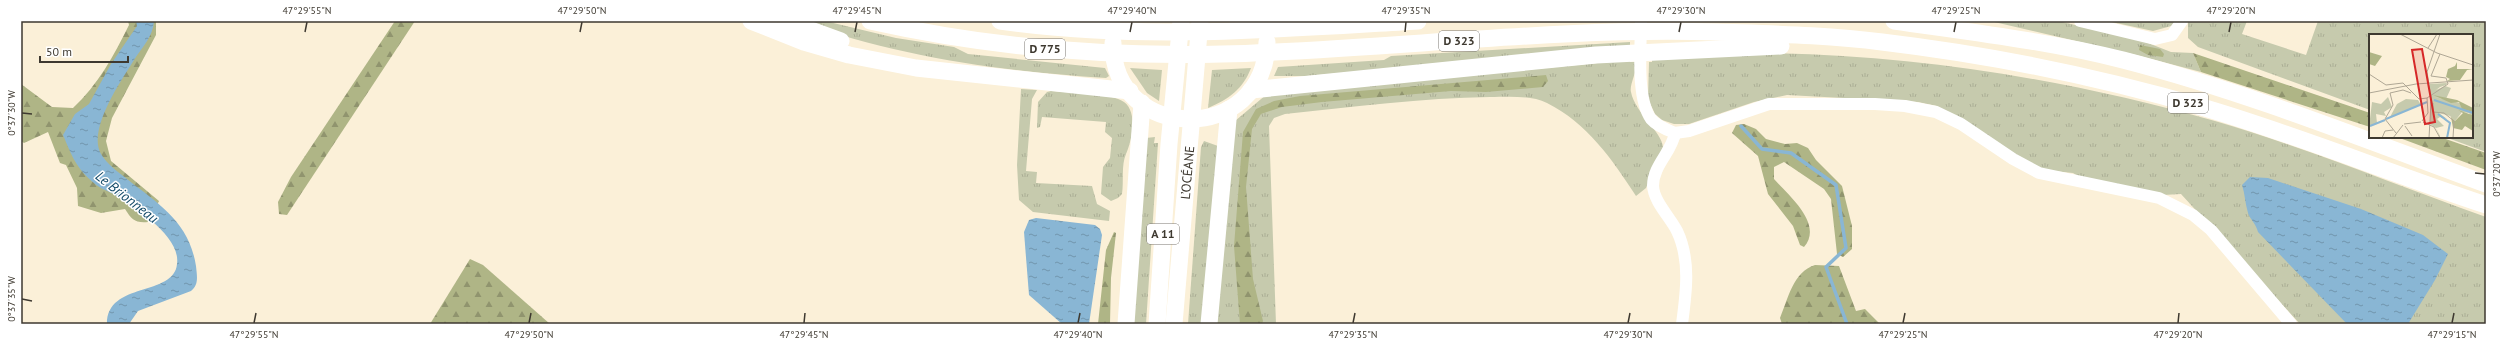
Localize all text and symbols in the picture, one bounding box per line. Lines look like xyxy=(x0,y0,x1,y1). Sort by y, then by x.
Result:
text: 47°29'55"N xyxy=(282,4,332,17)
text: 47°29'50"N xyxy=(557,4,607,17)
text: 47°29'45"N xyxy=(832,4,882,17)
text: 47°29'40"N xyxy=(1107,4,1157,17)
text: 47°29'35"N xyxy=(1381,4,1431,17)
text: 47°29'30"N xyxy=(1656,4,1706,17)
text: 47°29'25"N xyxy=(1931,4,1981,17)
text: 47°29'20"N xyxy=(2206,4,2256,17)
road number: D 323 xyxy=(1439,31,1479,51)
inset map xyxy=(2369,34,2473,138)
scale bar xyxy=(40,38,128,64)
road number: D 775 xyxy=(1025,39,1065,59)
text: 50 m xyxy=(46,44,72,59)
text: 0°37'30"W xyxy=(5,89,18,136)
road number: D 323 xyxy=(2168,93,2208,113)
street label: L’OCÉANE xyxy=(1177,145,1198,200)
text: 0°37'20"W xyxy=(2490,150,2503,197)
water label: Le Brionneau xyxy=(92,167,162,227)
road number: A 11 xyxy=(1147,224,1179,244)
text: 0°37'35"W xyxy=(5,275,18,322)
text: 47°29'55"N xyxy=(229,328,279,341)
text: 47°29'50"N xyxy=(504,328,554,341)
text: 47°29'45"N xyxy=(779,328,829,341)
text: 47°29'40"N xyxy=(1053,328,1103,341)
text: 47°29'35"N xyxy=(1328,328,1378,341)
text: 47°29'30"N xyxy=(1603,328,1653,341)
text: 47°29'25"N xyxy=(1878,328,1928,341)
text: 47°29'20"N xyxy=(2153,328,2203,341)
text: 47°29'15"N xyxy=(2427,328,2477,341)

